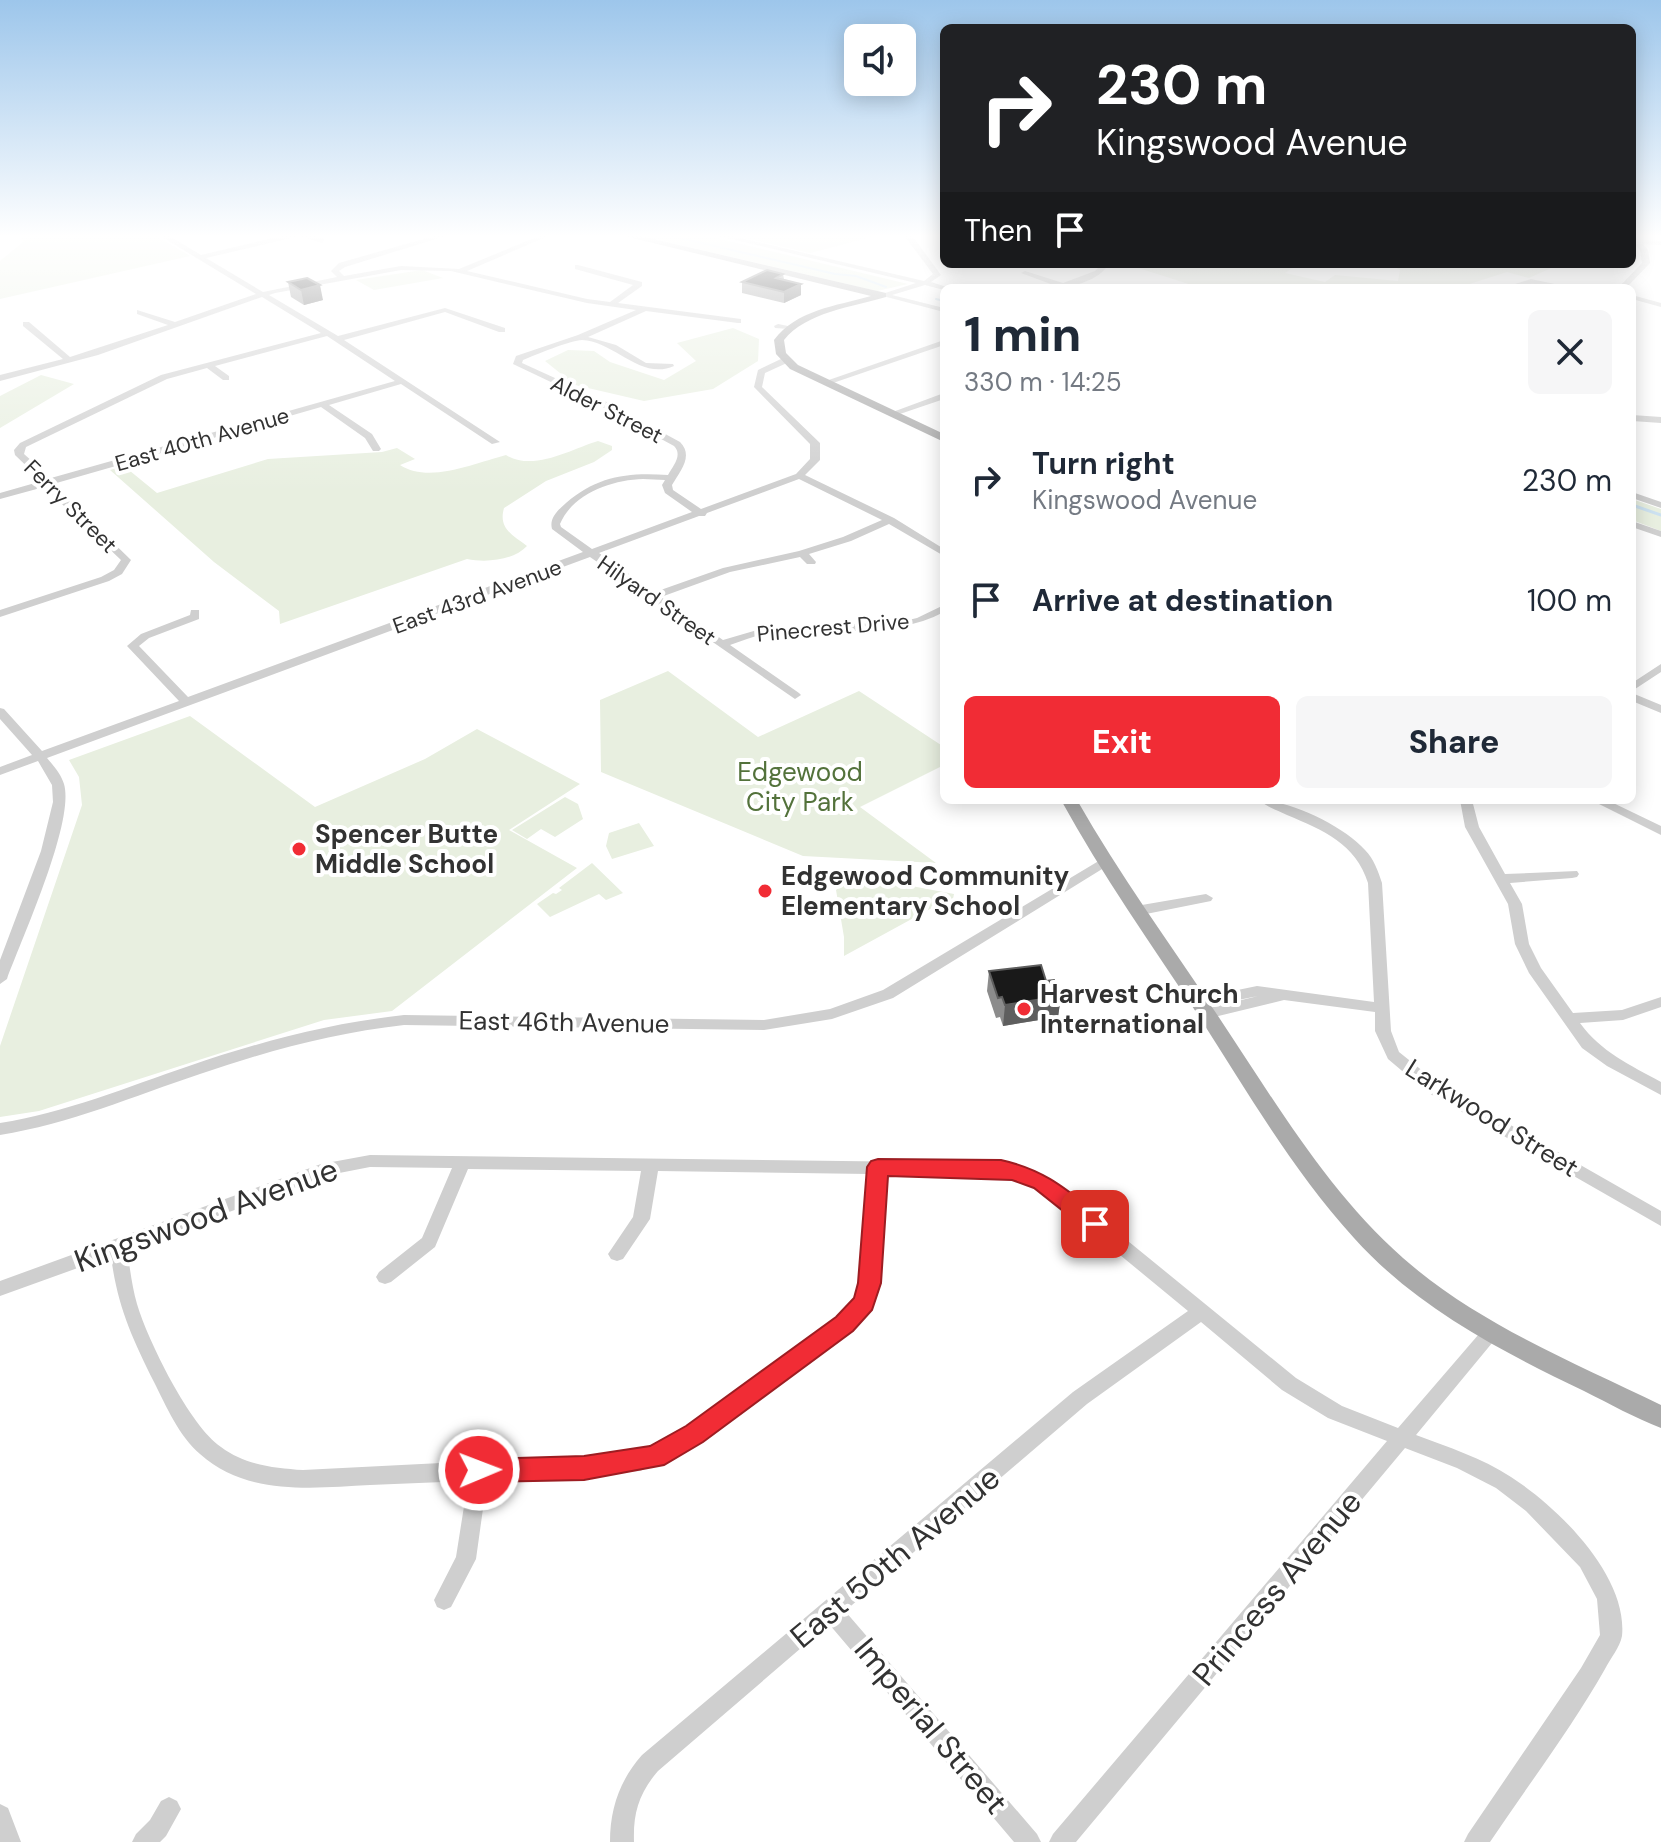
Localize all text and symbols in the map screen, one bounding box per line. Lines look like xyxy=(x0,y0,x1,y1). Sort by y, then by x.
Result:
map controls xyxy=(844,24,916,96)
button: sound xyxy=(844,24,916,96)
text: 230 m xyxy=(1096,48,1267,121)
icon: right xyxy=(964,56,1068,160)
text: Kingswood Avenue xyxy=(1096,119,1408,166)
icon: arrive xyxy=(1048,208,1092,252)
text: Then xyxy=(964,211,1032,250)
text: 1 min xyxy=(964,303,1081,366)
button: close xyxy=(1528,310,1612,394)
text: 330 m · 14:25 xyxy=(964,365,1122,399)
street label: Alder Street xyxy=(546,369,668,450)
street label: East 40th Avenue xyxy=(112,401,293,478)
text: Turn right xyxy=(1032,444,1175,483)
street label: Ferry Street xyxy=(18,453,124,559)
icon: right xyxy=(964,458,1008,502)
text: 230 m xyxy=(1522,461,1612,500)
text: Kingswood Avenue xyxy=(1032,483,1257,517)
street label: Hilyard Street xyxy=(592,549,722,652)
street label: East 43rd Avenue xyxy=(389,552,566,641)
icon: arrive xyxy=(964,578,1008,622)
text: Arrive at destination xyxy=(1032,581,1333,620)
text: 100 m xyxy=(1527,581,1612,620)
street label: Pinecrest Drive xyxy=(756,606,911,649)
button: Exit xyxy=(964,696,1280,788)
button: Share xyxy=(1296,696,1612,788)
park label: Edgewood City Park xyxy=(737,755,863,819)
place label: Spencer Butte Middle School xyxy=(315,817,498,881)
marker: Spencer Butte Middle School xyxy=(290,840,308,858)
place label: Edgewood Community Elementary School xyxy=(781,859,1069,923)
marker: Edgewood Community Elementary School xyxy=(756,882,774,900)
place label: Harvest Church International xyxy=(1040,977,1239,1041)
marker: Harvest Church International xyxy=(1015,1000,1033,1018)
street label: East 46th Avenue xyxy=(458,1003,670,1041)
street label: Larkwood Street xyxy=(1399,1051,1585,1185)
street label: Kingswood Avenue xyxy=(69,1148,343,1282)
pin xyxy=(1061,1190,1129,1258)
icon: arrive xyxy=(1073,1202,1117,1246)
position arrow xyxy=(437,1428,521,1512)
street label: East 50th Avenue xyxy=(781,1457,1009,1657)
street label: Princess Avenue xyxy=(1183,1482,1371,1694)
street label: Imperial Street xyxy=(845,1629,1017,1823)

